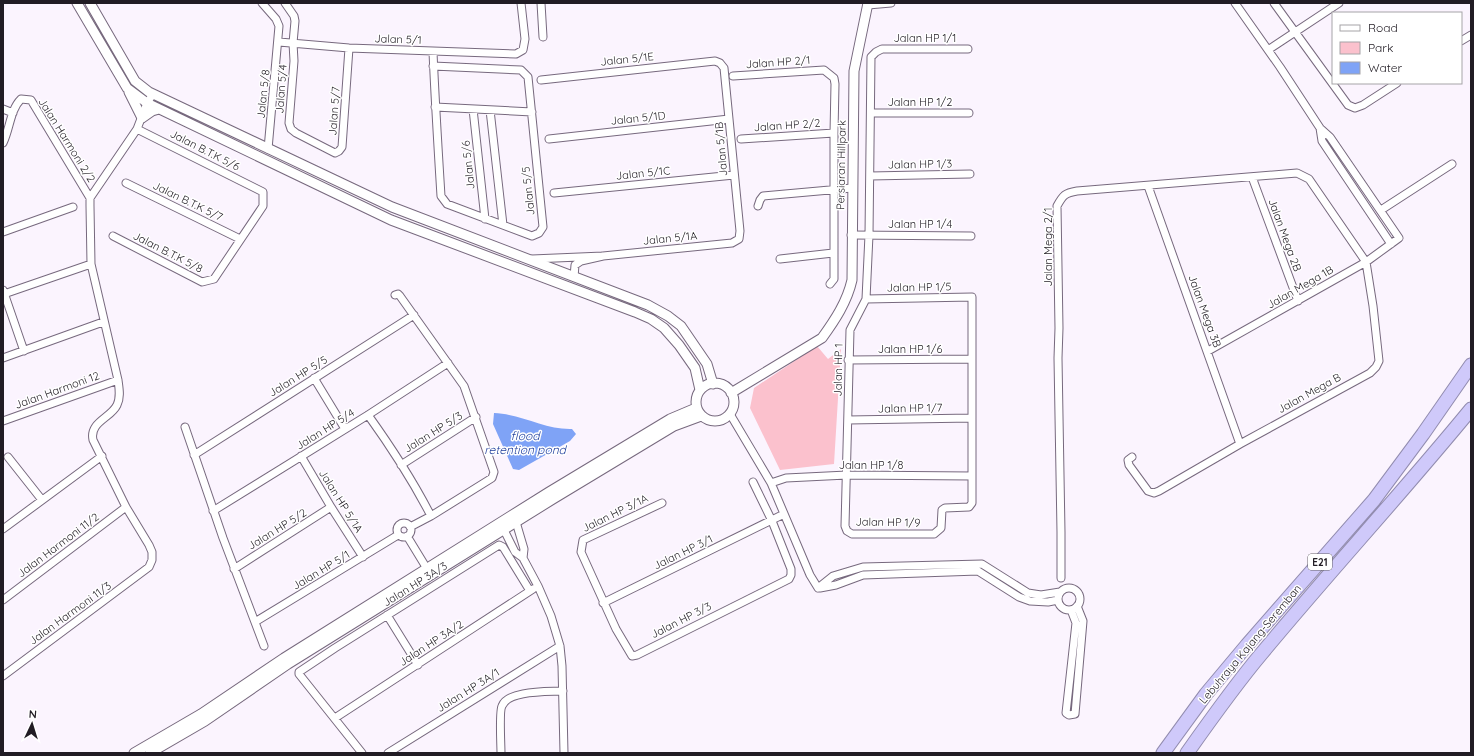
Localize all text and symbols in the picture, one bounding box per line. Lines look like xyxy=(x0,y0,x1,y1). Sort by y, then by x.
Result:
legend xyxy=(1332,12,1462,84)
text: Road xyxy=(1368,20,1398,35)
street label: Jalan 5/1 xyxy=(374,31,422,47)
street label: Jalan HP 1/1 xyxy=(894,31,956,45)
text: Park xyxy=(1368,40,1393,55)
street label: Jalan 5/1E xyxy=(600,49,654,69)
street label: Jalan HP 2/1 xyxy=(745,53,811,71)
text: Water xyxy=(1368,60,1403,75)
street label: Jalan 5/4 xyxy=(272,64,290,114)
street label: Jalan 5/8 xyxy=(253,69,273,119)
street label: Jalan 5/7 xyxy=(325,86,343,136)
street label: Jalan Harmoni 2/2 xyxy=(35,95,99,185)
street label: Jalan HP 1/2 xyxy=(888,95,952,109)
street label: Jalan 5/1D xyxy=(610,108,666,128)
street label: Jalan HP 2/2 xyxy=(753,116,821,134)
street label: Persiaran Hillpark xyxy=(833,120,849,210)
street label: Jalan 5/1B xyxy=(712,121,730,177)
street label: Jalan B.T.K 5/6 xyxy=(168,126,242,174)
street label: Jalan 5/6 xyxy=(458,140,478,190)
street label: Jalan HP 1/3 xyxy=(888,156,953,172)
street label: Jalan 5/1C xyxy=(615,163,671,183)
street label: Jalan 5/5 xyxy=(518,166,538,216)
street label: Jalan B.T.K 5/7 xyxy=(151,178,226,224)
street label: Jalan Mega 2B xyxy=(1265,197,1305,273)
street label: Jalan Mega 2/1 xyxy=(1041,207,1055,287)
street label: Jalan HP 1/4 xyxy=(888,217,953,231)
street label: Jalan B.T.K 5/8 xyxy=(131,228,205,276)
street label: Jalan 5/1A xyxy=(642,228,698,248)
street label: Jalan Mega 1B xyxy=(1264,262,1336,312)
street label: Jalan Mega 3B xyxy=(1185,273,1225,349)
street label: Jalan HP 1/5 xyxy=(886,279,952,295)
street label: Jalan HP 1/6 xyxy=(878,342,942,356)
street label: Jalan HP 1 xyxy=(831,343,845,397)
street label: Jalan HP 5/5 xyxy=(266,352,330,400)
street label: Jalan Harmoni 12 xyxy=(13,368,101,412)
street label: Jalan Mega B xyxy=(1275,370,1343,416)
street label: Jalan HP 1/7 xyxy=(878,400,943,416)
street label: Jalan HP 5/4 xyxy=(293,405,357,453)
street label: Jalan HP 5/3 xyxy=(401,408,465,456)
water label: flood retention pond xyxy=(484,428,568,457)
street label: Jalan HP 1/8 xyxy=(839,458,903,472)
street label: Jalan HP 5/1A xyxy=(316,467,366,535)
street label: Jalan HP 3/1A xyxy=(580,491,650,535)
street label: Jalan HP 5/2 xyxy=(245,505,309,553)
street label: Jalan Harmoni 11/2 xyxy=(14,510,102,580)
street label: Jalan HP 1/9 xyxy=(855,514,921,530)
street label: Jalan HP 3/1 xyxy=(651,532,715,572)
street label: Jalan HP 5/1 xyxy=(290,547,352,593)
road number: E21 xyxy=(1308,554,1332,570)
street label: Jalan HP 3A/3 xyxy=(380,558,450,609)
street label: Jalan Harmoni 11/3 xyxy=(26,578,114,648)
street label: Lebuhraya Kajang-Seremban xyxy=(1196,581,1304,707)
street label: Jalan HP 3/3 xyxy=(648,599,714,641)
street label: Jalan HP 3A/2 xyxy=(396,617,466,669)
street label: Jalan HP 3A/1 xyxy=(434,665,502,715)
north arrow xyxy=(12,704,52,744)
text: N xyxy=(28,707,37,721)

